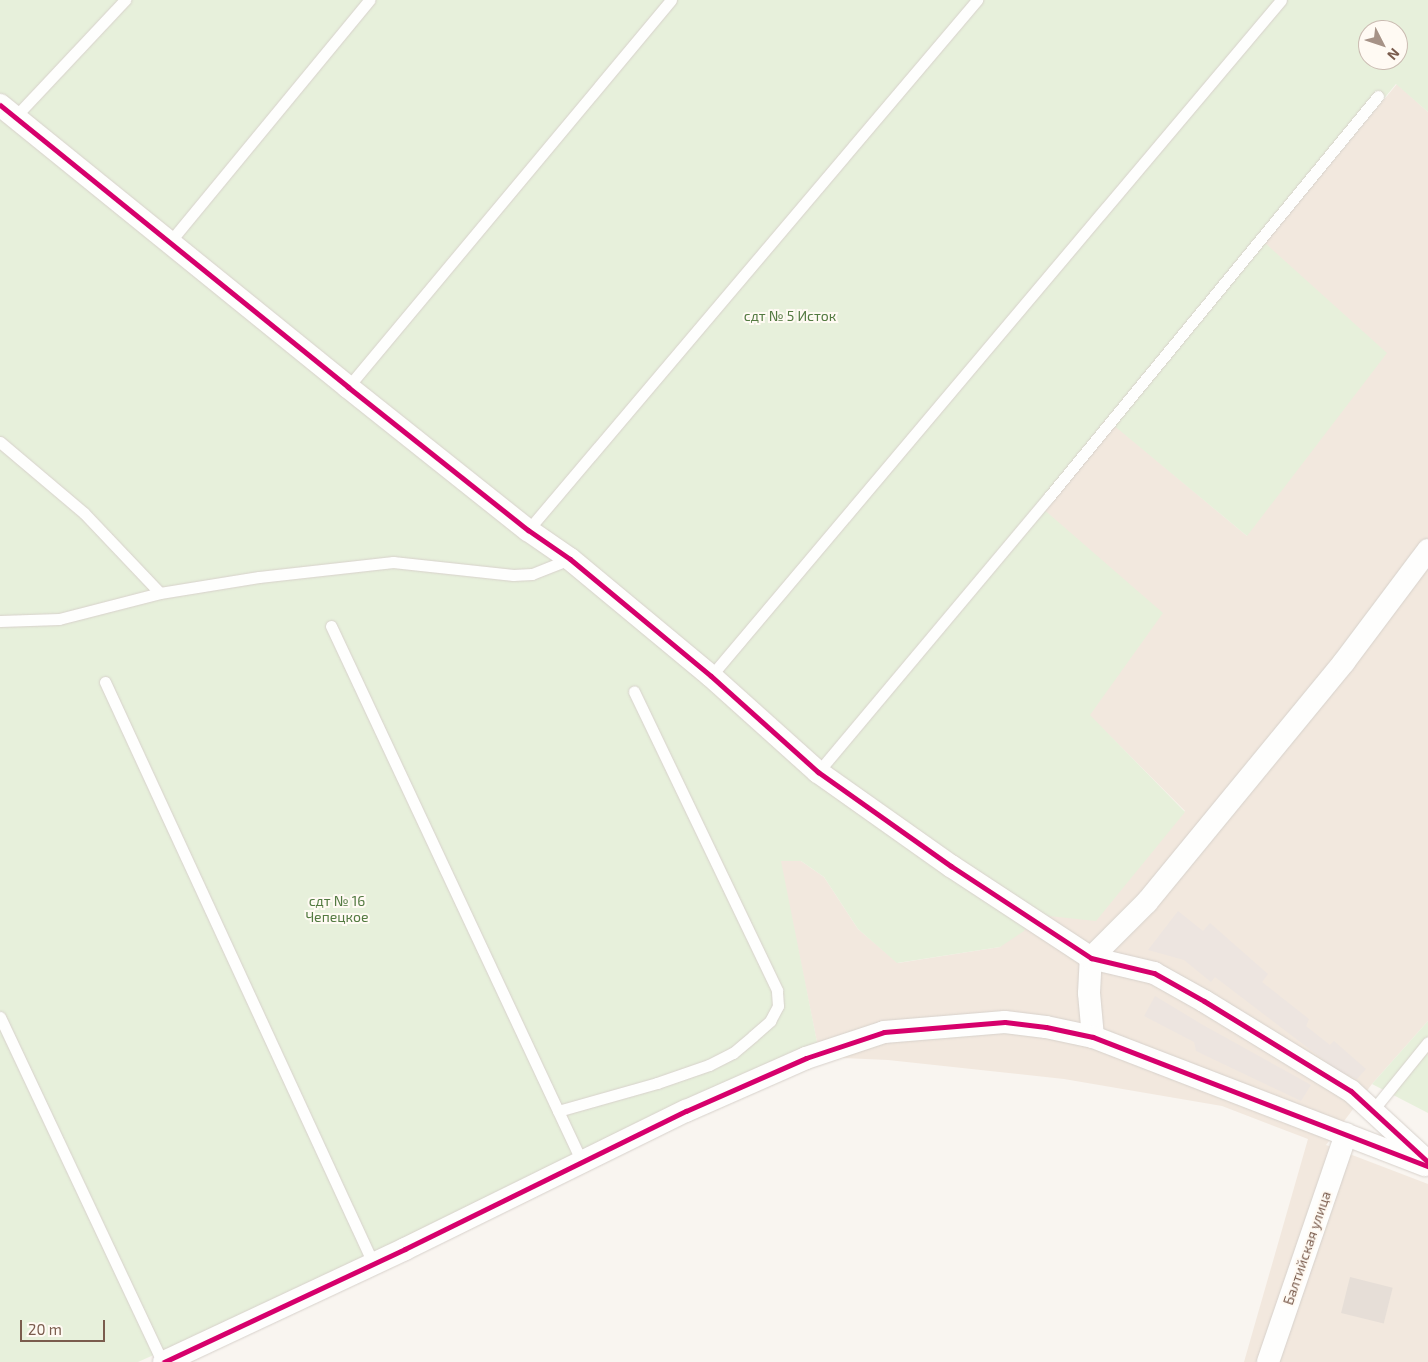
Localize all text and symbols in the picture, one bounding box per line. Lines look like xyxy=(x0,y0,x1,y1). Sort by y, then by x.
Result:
north arrow xyxy=(1358,20,1408,70)
text: N xyxy=(1384,45,1404,64)
park label: сдт № 5 Исток xyxy=(744,308,836,324)
park label: сдт № 16 Чепецкое xyxy=(305,893,369,926)
street label: Балтийская улица xyxy=(1280,1189,1334,1307)
scale bar xyxy=(22,1310,108,1342)
text: 20 m xyxy=(28,1320,62,1338)

